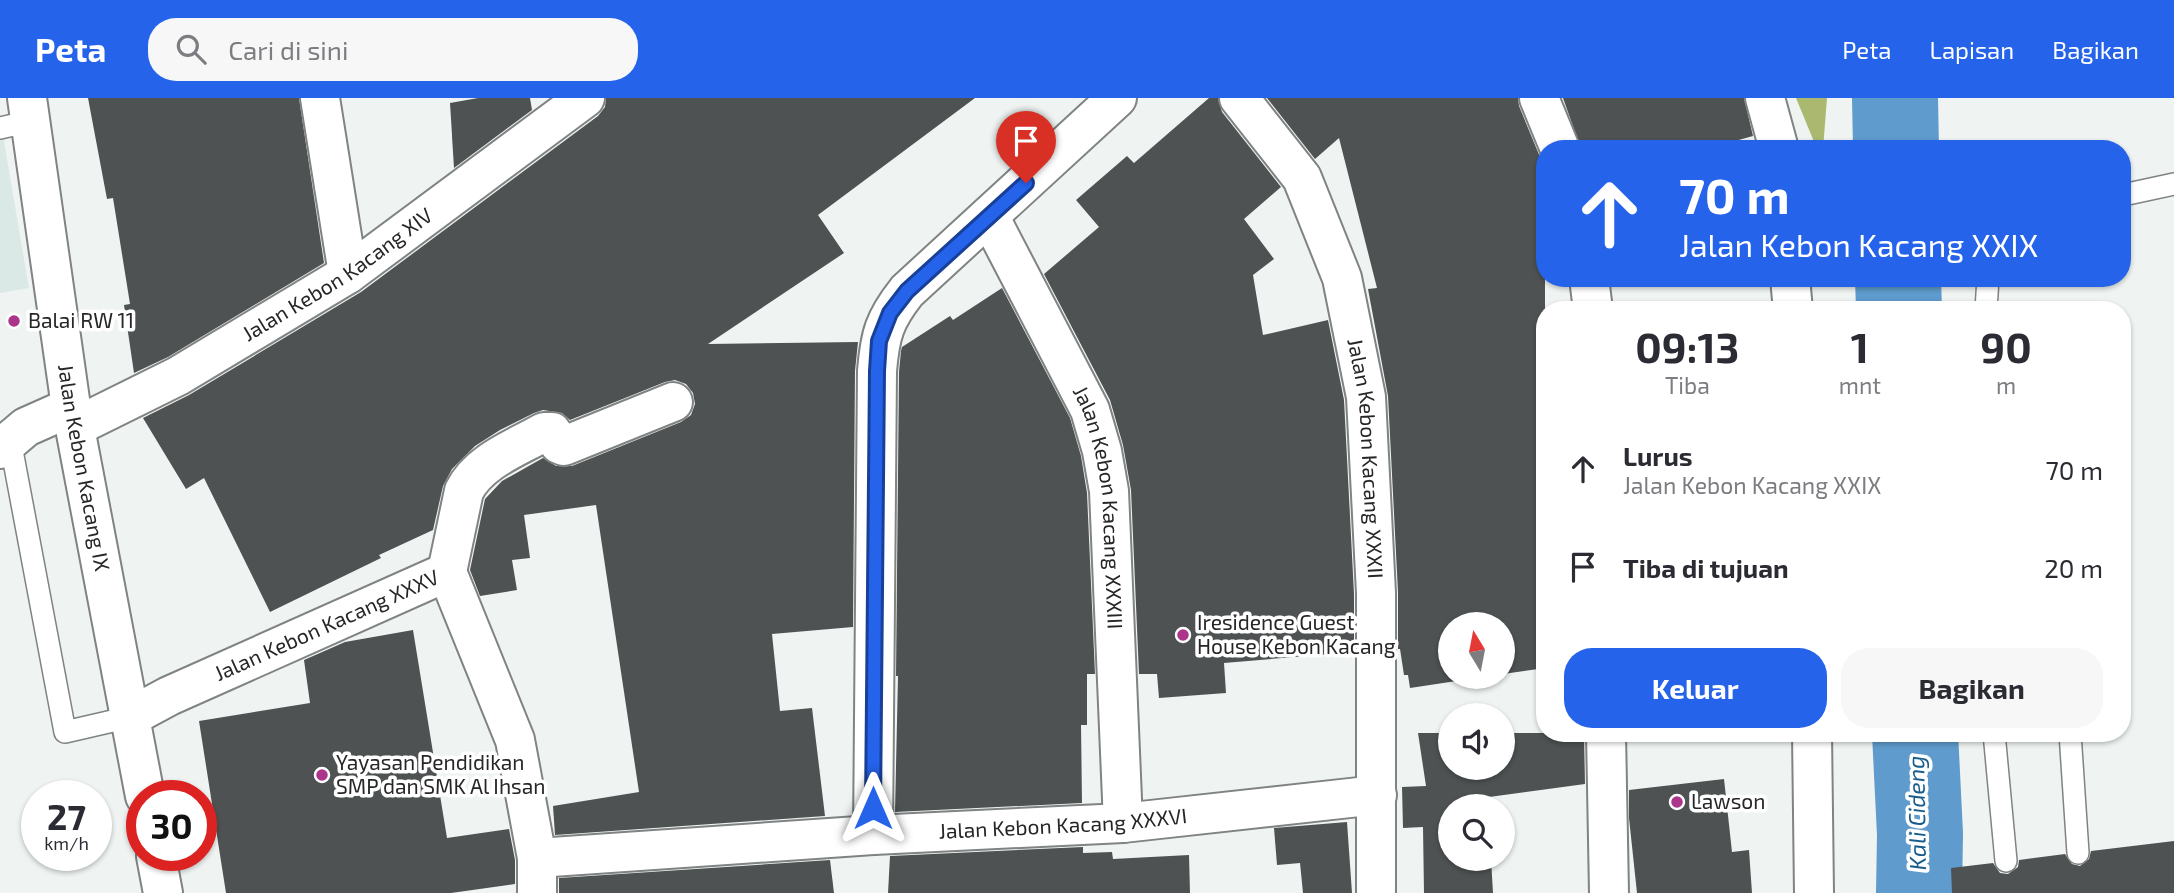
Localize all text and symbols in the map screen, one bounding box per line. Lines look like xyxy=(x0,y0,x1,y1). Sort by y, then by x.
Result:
search box xyxy=(148,18,638,81)
text: Peta xyxy=(35,29,106,69)
icon: search xyxy=(172,30,210,68)
text: Cari di sini xyxy=(228,34,348,65)
text: Peta xyxy=(1842,35,1892,64)
text: Lapisan xyxy=(1930,35,2014,64)
text: Bagikan xyxy=(2052,35,2139,64)
pin xyxy=(996,111,1056,183)
icon: arrive xyxy=(1007,122,1045,160)
text: 70 m xyxy=(1679,165,1790,224)
icon: ahead xyxy=(1564,168,1655,259)
street label: Jalan Kebon Kacang XIV xyxy=(237,202,437,346)
text: Jalan Kebon Kacang XXIX xyxy=(1679,225,2038,263)
place label: Balai RW 11 xyxy=(28,307,134,332)
marker: Balai RW 11 xyxy=(6,313,22,329)
text: 09:13 xyxy=(1635,321,1739,371)
text: 1 xyxy=(1851,321,1869,371)
text: 90 xyxy=(1980,321,2032,371)
street label: Jalan Kebon Kacang XXXII xyxy=(1343,336,1389,579)
street label: Jalan Kebon Kacang IX xyxy=(54,362,116,573)
text: Tiba xyxy=(1665,371,1710,399)
text: mnt xyxy=(1839,371,1881,399)
text: m xyxy=(1996,371,2016,399)
street label: Jalan Kebon Kacang XXXIII xyxy=(1069,381,1129,630)
text: Lurus xyxy=(1623,440,1693,471)
icon: ahead xyxy=(1564,450,1602,488)
text: 70 m xyxy=(2045,454,2103,485)
text: Jalan Kebon Kacang XXIX xyxy=(1623,471,1881,499)
icon: arrive xyxy=(1564,548,1602,586)
text: Tiba di tujuan xyxy=(1623,552,1789,583)
text: 20 m xyxy=(2044,552,2103,583)
street label: Jalan Kebon Kacang XXXV xyxy=(210,563,442,685)
place label: Iresidence Guest House Kebon Kacang xyxy=(1197,609,1396,658)
north arrow xyxy=(1438,612,1516,690)
map controls xyxy=(1438,612,1515,871)
marker: Iresidence Guest House Kebon Kacang xyxy=(1175,627,1191,643)
button: Keluar xyxy=(1564,648,1827,728)
button: Bagikan xyxy=(1841,648,2103,728)
button: sound xyxy=(1438,703,1515,780)
place label: Yayasan Pendidikan SMP dan SMK Al Ihsan xyxy=(336,749,545,798)
water label: Kali Cideng xyxy=(1901,755,1931,871)
marker: Yayasan Pendidikan SMP dan SMK Al Ihsan xyxy=(314,767,330,783)
position arrow xyxy=(836,771,910,845)
speed limit sign: 30 xyxy=(126,780,217,871)
place label: Lawson xyxy=(1691,788,1765,813)
button: search xyxy=(1438,794,1515,871)
marker: Lawson xyxy=(1669,794,1685,810)
text: 27 xyxy=(47,795,86,837)
street label: Jalan Kebon Kacang XXXVI xyxy=(938,802,1188,843)
text: km/h xyxy=(44,832,89,854)

